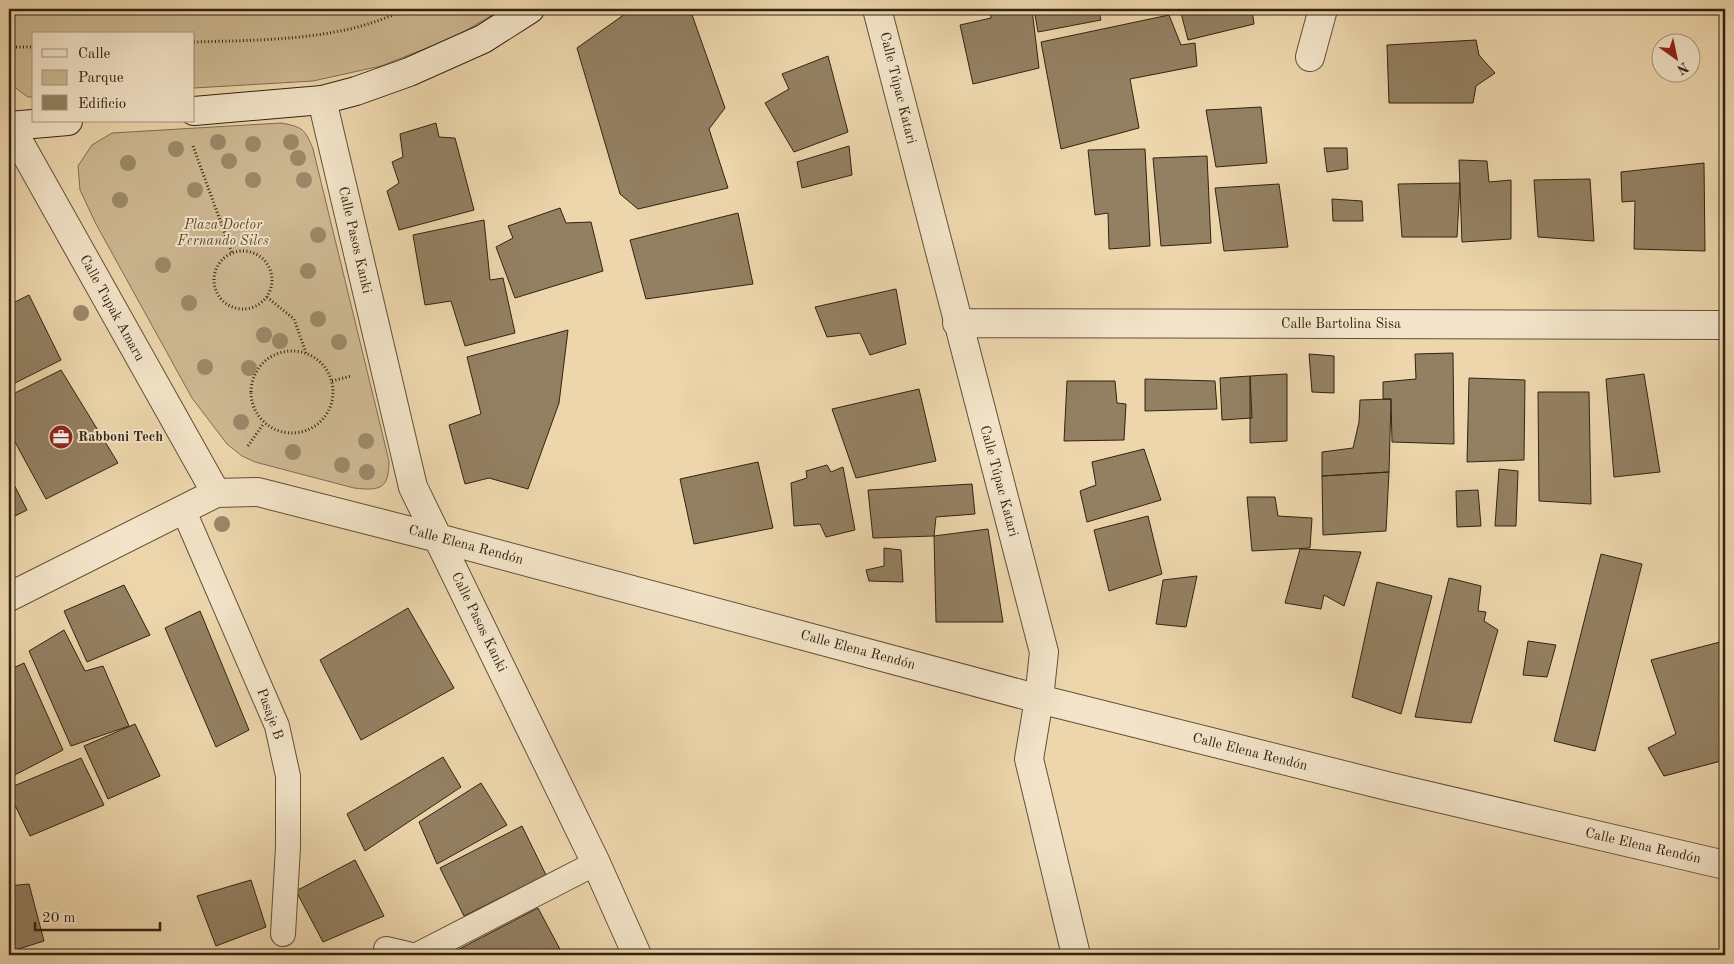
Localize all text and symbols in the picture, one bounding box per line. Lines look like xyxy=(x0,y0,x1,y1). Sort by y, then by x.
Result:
street label: Calle Túpac Katari xyxy=(877,31,919,146)
legend xyxy=(32,32,195,122)
north arrow xyxy=(1652,32,1702,82)
text: Calle xyxy=(78,47,111,62)
text: N xyxy=(1674,59,1691,77)
text: Parque xyxy=(78,71,124,86)
text: Edificio xyxy=(78,97,126,112)
street label: Calle Pasos Kanki xyxy=(336,185,374,295)
park label: Plaza Doctor Fernando Siles xyxy=(176,218,269,248)
street label: Calle Tupak Amaru xyxy=(77,253,147,364)
street label: Calle Bartolina Sisa xyxy=(1281,317,1401,331)
office icon: Rabboni Tech xyxy=(48,424,74,450)
street label: Calle Túpac Katari xyxy=(977,424,1021,538)
place label: Rabboni Tech xyxy=(78,430,163,444)
street label: Calle Elena Rendón xyxy=(407,523,525,567)
street label: Calle Pasos Kanki xyxy=(449,570,509,674)
street label: Calle Elena Rendón xyxy=(799,628,917,672)
street label: Pasaje B xyxy=(254,687,286,741)
street label: Calle Elena Rendón xyxy=(1191,731,1310,773)
street label: Calle Elena Rendón xyxy=(1584,826,1703,866)
scale bar xyxy=(35,899,160,931)
text: 20 m xyxy=(42,911,76,926)

